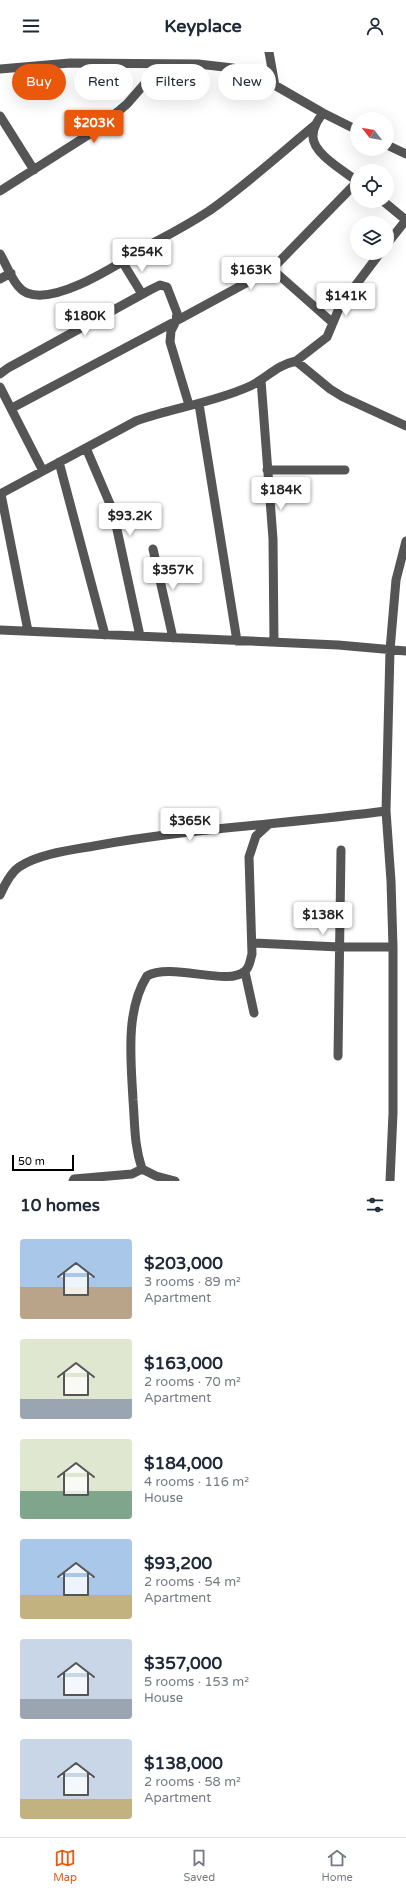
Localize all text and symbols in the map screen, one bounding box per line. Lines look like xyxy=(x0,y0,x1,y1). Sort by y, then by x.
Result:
icon: menu xyxy=(20,15,42,37)
text: Keyplace xyxy=(164,15,242,37)
icon: person xyxy=(364,15,386,37)
chip: Buy xyxy=(12,64,66,100)
chip: Rent xyxy=(74,64,133,100)
chip: Filters xyxy=(141,64,210,100)
chip: New xyxy=(218,64,276,100)
pin: $203K xyxy=(66,110,122,144)
north arrow xyxy=(350,112,394,156)
map controls xyxy=(350,112,394,260)
text: $203K xyxy=(73,115,115,131)
button: locate xyxy=(350,164,394,208)
button: layers xyxy=(350,216,394,260)
pin: $254K xyxy=(114,239,170,273)
text: $254K xyxy=(121,244,163,260)
pin: $163K xyxy=(223,257,279,291)
text: $163K xyxy=(230,262,272,278)
pin: $141K xyxy=(318,283,374,317)
text: $141K xyxy=(325,288,367,304)
pin: $180K xyxy=(57,303,113,337)
text: $180K xyxy=(64,308,106,324)
pin: $184K xyxy=(253,477,309,511)
text: $184K xyxy=(260,482,302,498)
pin: $93.2K xyxy=(97,503,163,537)
text: $93.2K xyxy=(108,508,152,524)
pin: $357K xyxy=(145,557,201,591)
text: $357K xyxy=(152,562,194,578)
pin: $365K xyxy=(162,808,218,842)
text: $365K xyxy=(169,813,211,829)
pin: $138K xyxy=(295,902,351,936)
text: $138K xyxy=(302,907,344,923)
scale bar xyxy=(12,1153,74,1172)
text: 50 m xyxy=(18,1155,45,1168)
icon: filters xyxy=(364,1194,386,1216)
text: 10 homes xyxy=(20,1195,100,1216)
text: $203,000 xyxy=(144,1253,223,1274)
icon: home xyxy=(52,1255,100,1303)
text: 3 rooms · 89 m² xyxy=(144,1274,241,1290)
text: Apartment xyxy=(144,1290,211,1306)
text: $163,000 xyxy=(144,1353,223,1374)
icon: home xyxy=(52,1355,100,1403)
text: 2 rooms · 70 m² xyxy=(144,1374,241,1390)
text: Apartment xyxy=(144,1390,211,1406)
text: $184,000 xyxy=(144,1453,223,1474)
icon: home xyxy=(52,1455,100,1503)
text: 4 rooms · 116 m² xyxy=(144,1474,249,1490)
text: House xyxy=(144,1490,183,1506)
text: $93,200 xyxy=(144,1553,212,1574)
icon: home xyxy=(52,1555,100,1603)
text: 2 rooms · 54 m² xyxy=(144,1574,241,1590)
text: Apartment xyxy=(144,1590,211,1606)
text: $357,000 xyxy=(144,1653,222,1674)
icon: home xyxy=(52,1655,100,1703)
text: 5 rooms · 153 m² xyxy=(144,1674,249,1690)
text: House xyxy=(144,1690,183,1706)
text: $138,000 xyxy=(144,1753,223,1774)
icon: home xyxy=(52,1755,100,1803)
text: 2 rooms · 58 m² xyxy=(144,1774,241,1790)
text: Apartment xyxy=(144,1790,211,1806)
tab: Map xyxy=(53,1847,77,1884)
tab: Saved xyxy=(183,1847,215,1884)
tab: Home xyxy=(322,1847,353,1884)

